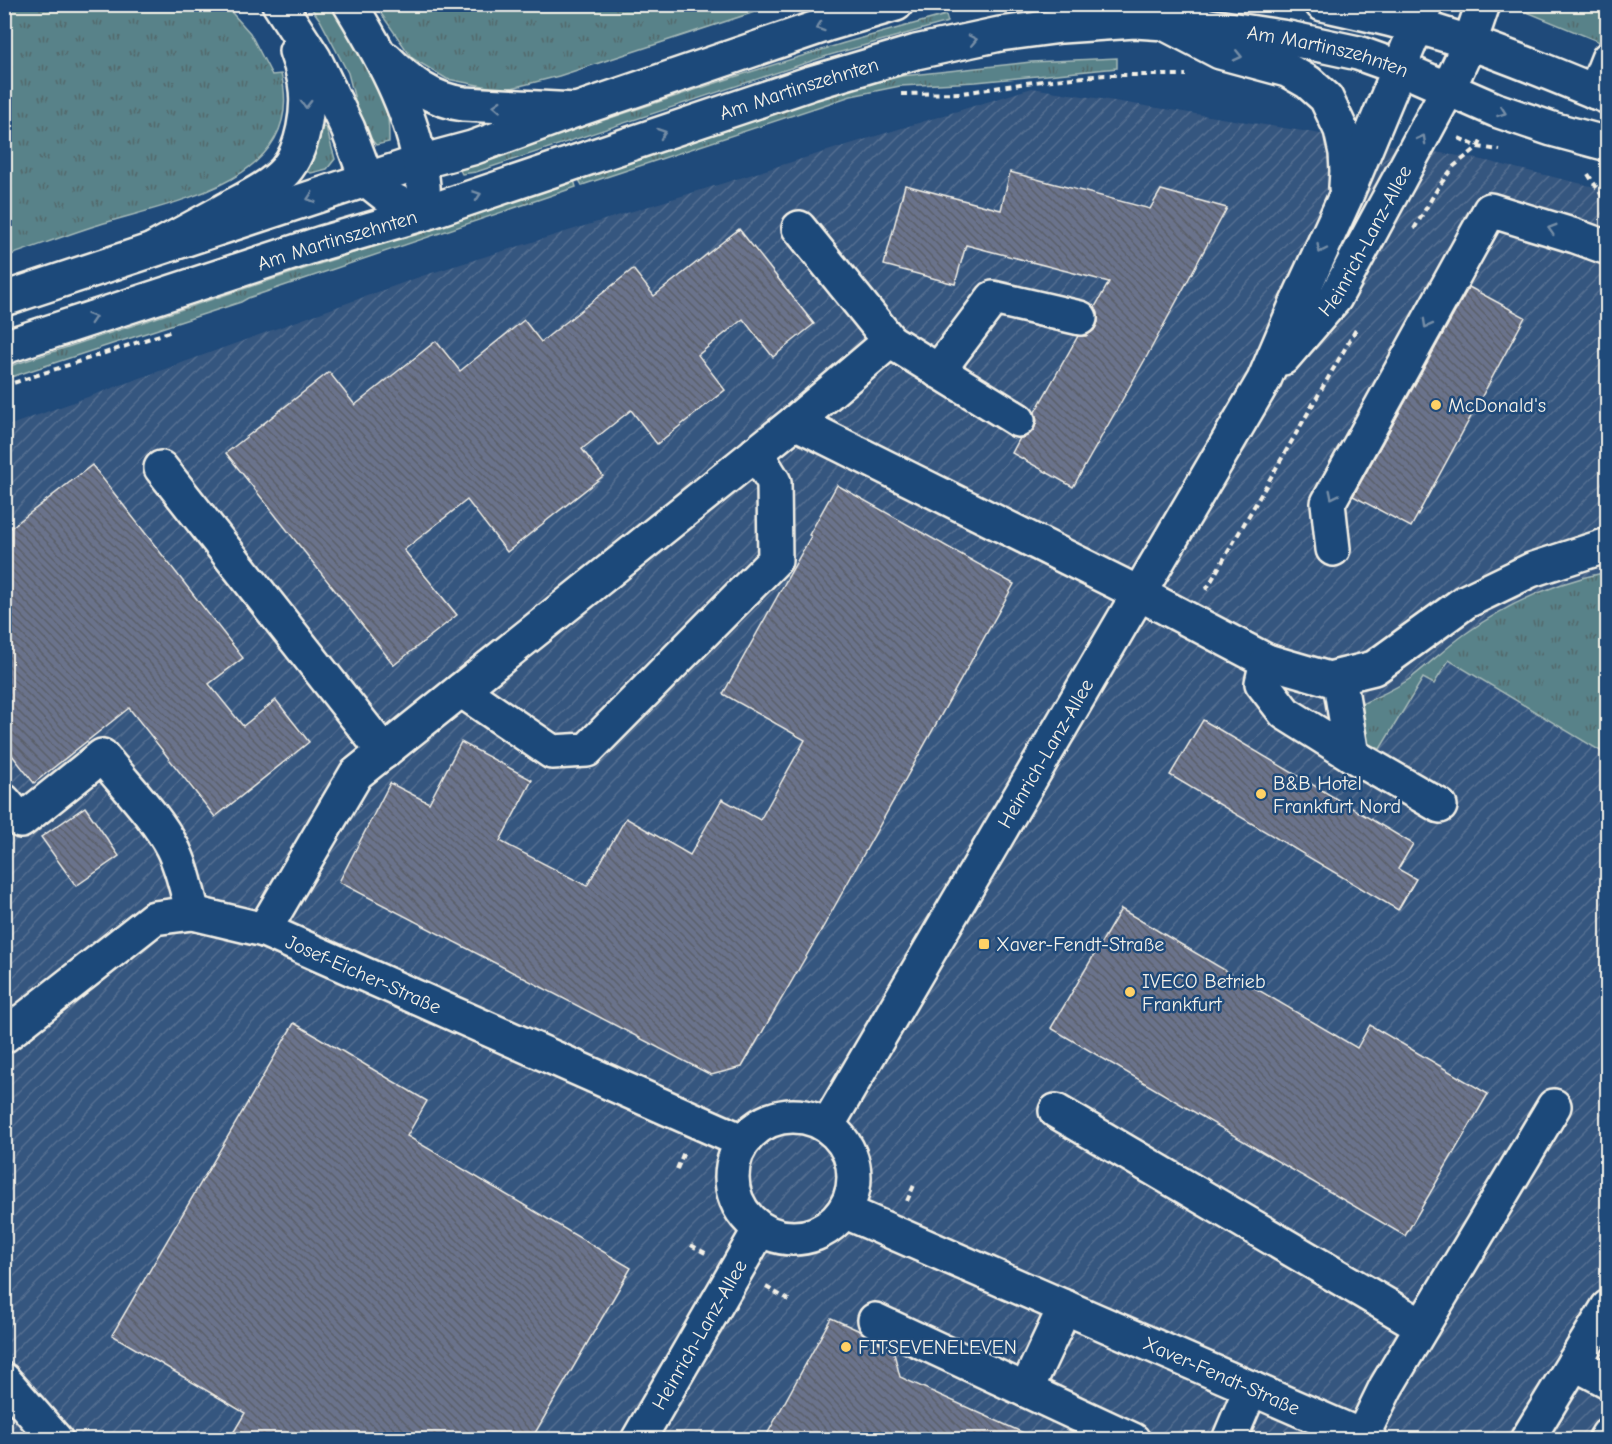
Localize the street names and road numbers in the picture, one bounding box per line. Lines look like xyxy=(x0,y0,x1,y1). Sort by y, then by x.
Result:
street label: Am Martinszehnten xyxy=(1245,21,1412,82)
street label: Am Martinszehnten xyxy=(716,53,881,125)
street label: Heinrich-Lanz-Allee xyxy=(1314,161,1417,321)
street label: Am Martinszehnten xyxy=(254,205,420,275)
street label: Heinrich-Lanz-Allee xyxy=(993,675,1099,832)
street label: Josef-Eicher-Straße xyxy=(282,930,445,1019)
street label: Heinrich-Lanz-Allee xyxy=(647,1256,752,1414)
street label: Xaver-Fendt-Straße xyxy=(1140,1332,1303,1420)

